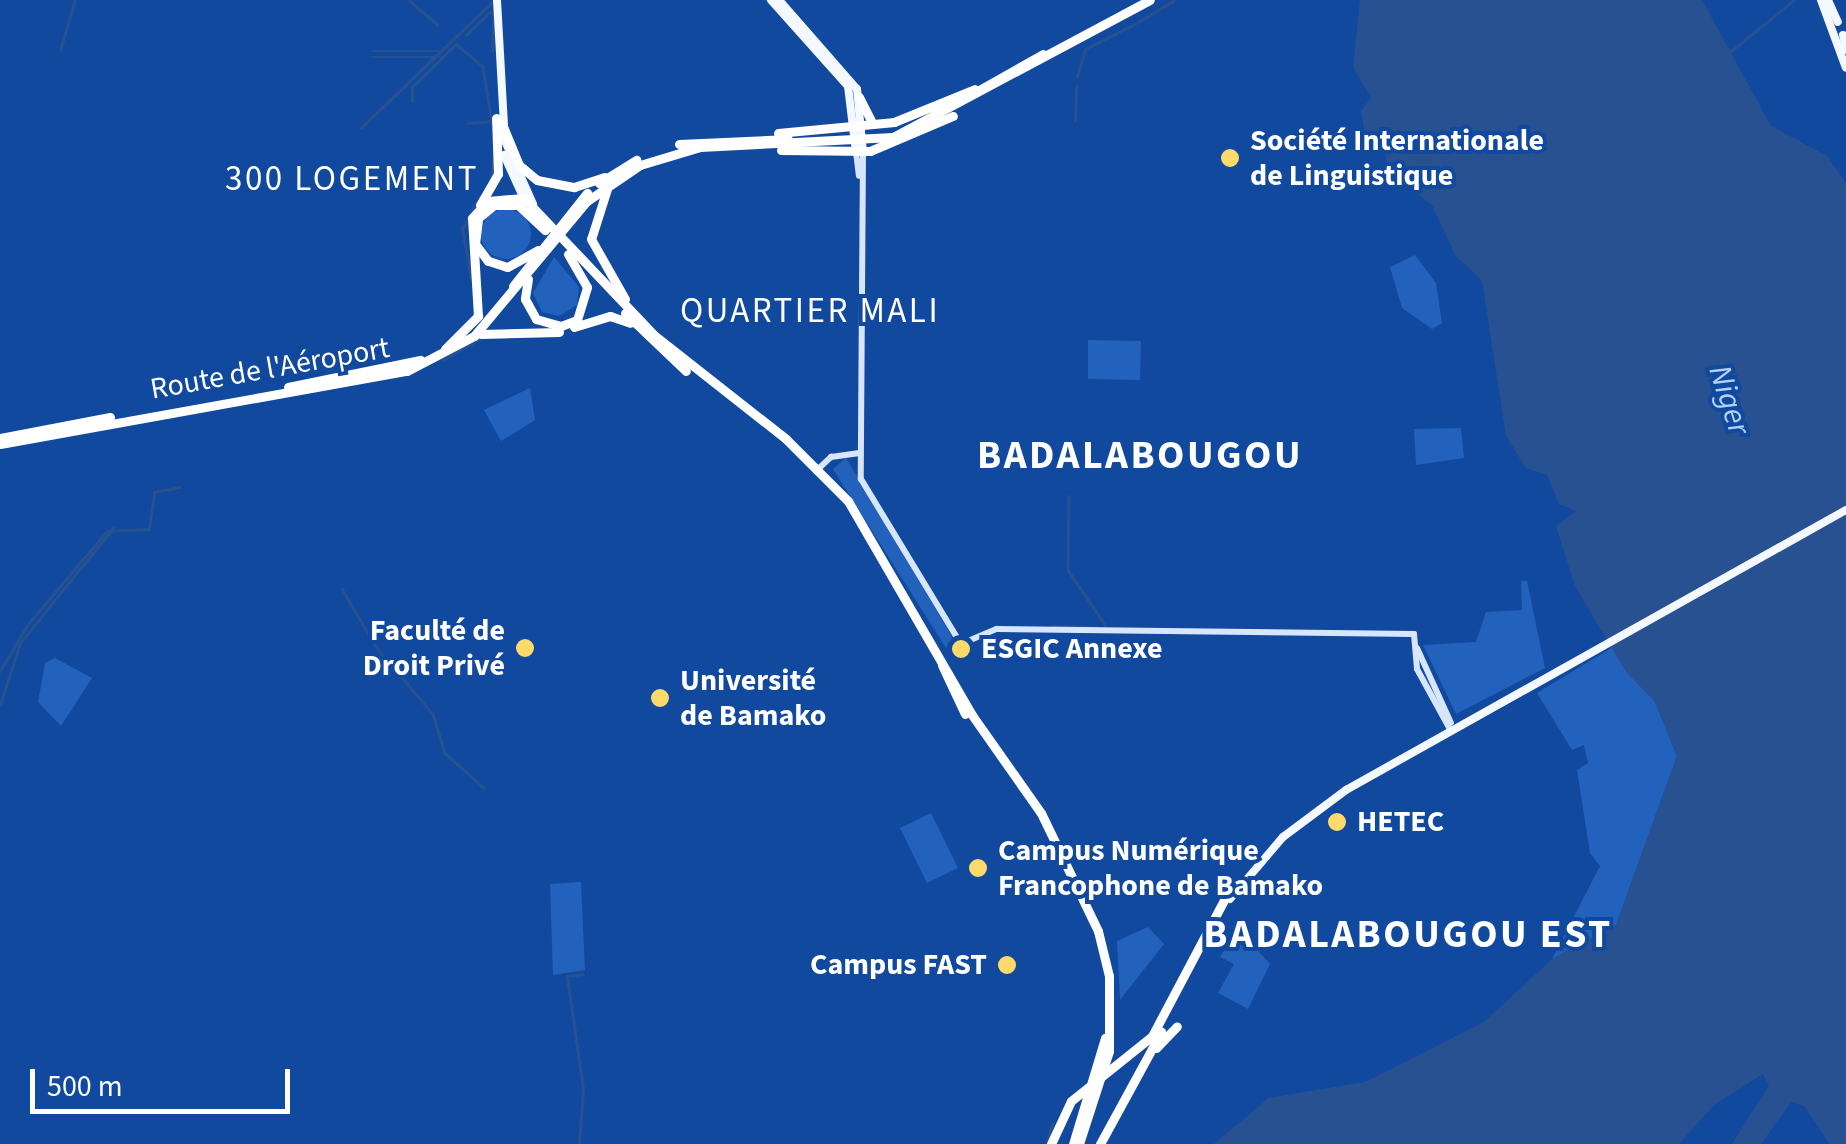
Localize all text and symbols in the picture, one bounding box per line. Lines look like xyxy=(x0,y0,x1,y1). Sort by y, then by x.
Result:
place label: Société Internationale de Linguistique xyxy=(1250,123,1544,194)
marker: Société Internationale de Linguistique xyxy=(1219,147,1241,169)
district label: 300 LOGEMENT xyxy=(225,158,479,200)
district label: QUARTIER MALI xyxy=(680,290,940,332)
street label: Route de l'Aéroport xyxy=(148,330,392,408)
water label: Niger xyxy=(1700,360,1758,440)
district label: BADALABOUGOU xyxy=(977,432,1303,480)
place label: Faculté de Droit Privé xyxy=(363,613,505,684)
place label: ESGIC Annexe xyxy=(981,631,1162,667)
marker: Faculté de Droit Privé xyxy=(514,637,536,659)
marker: ESGIC Annexe xyxy=(950,638,972,660)
place label: Université de Bamako xyxy=(680,663,826,734)
marker: Université de Bamako xyxy=(649,687,671,709)
place label: HETEC xyxy=(1357,804,1444,840)
marker: HETEC xyxy=(1326,811,1348,833)
place label: Campus Numérique Francophone de Bamako xyxy=(998,833,1323,904)
marker: Campus Numérique Francophone de Bamako xyxy=(967,857,989,879)
district label: BADALABOUGOU EST xyxy=(1203,911,1613,959)
place label: Campus FAST xyxy=(810,947,987,983)
marker: Campus FAST xyxy=(996,954,1018,976)
scale bar xyxy=(35,1049,295,1111)
text: 500 m xyxy=(47,1065,123,1108)

